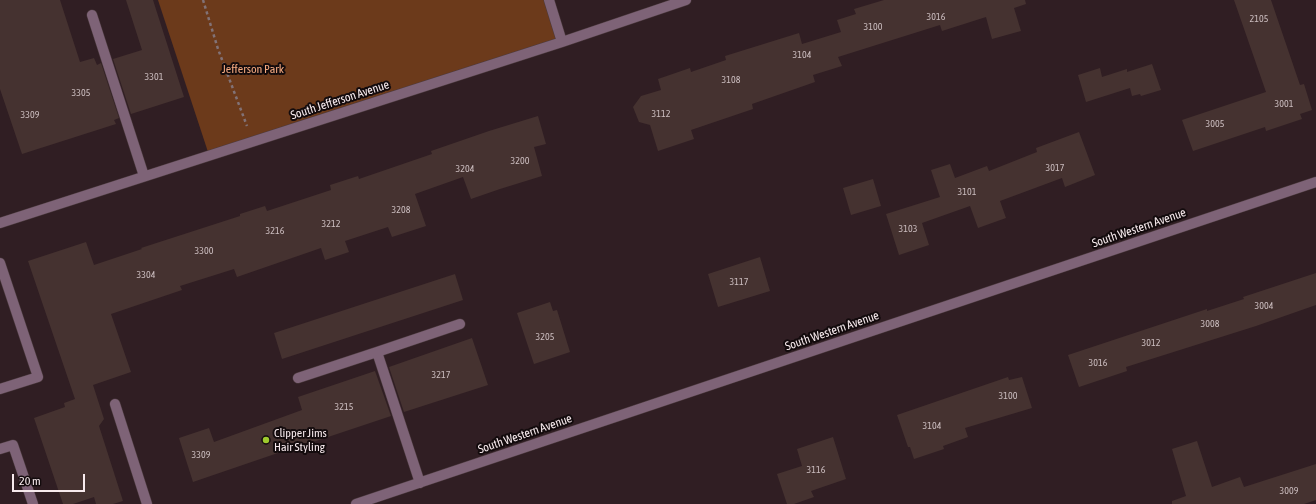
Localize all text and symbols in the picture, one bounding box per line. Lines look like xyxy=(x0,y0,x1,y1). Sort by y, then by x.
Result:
house number: 3016 xyxy=(927,11,945,23)
house number: 2105 xyxy=(1250,13,1268,25)
house number: 3100 xyxy=(864,21,882,33)
house number: 3104 xyxy=(793,49,811,61)
park label: Jefferson Park xyxy=(222,62,284,76)
house number: 3301 xyxy=(145,71,163,83)
house number: 3108 xyxy=(722,74,740,86)
street label: South Jefferson Avenue xyxy=(289,77,391,123)
house number: 3305 xyxy=(72,87,90,99)
house number: 3001 xyxy=(1275,98,1293,110)
house number: 3112 xyxy=(652,108,670,120)
house number: 3309 xyxy=(21,109,39,121)
house number: 3005 xyxy=(1206,118,1224,130)
house number: 3200 xyxy=(511,155,529,167)
house number: 3017 xyxy=(1046,162,1064,174)
house number: 3204 xyxy=(456,163,474,175)
house number: 3101 xyxy=(958,186,976,198)
house number: 3208 xyxy=(392,204,410,216)
street label: South Western Avenue xyxy=(1090,205,1188,251)
house number: 3212 xyxy=(322,218,340,230)
house number: 3103 xyxy=(899,223,917,235)
house number: 3216 xyxy=(266,225,284,237)
house number: 3300 xyxy=(195,245,213,257)
house number: 3304 xyxy=(137,269,155,281)
house number: 3117 xyxy=(730,276,748,288)
house number: 3004 xyxy=(1255,300,1273,312)
street label: South Western Avenue xyxy=(783,308,881,354)
house number: 3008 xyxy=(1201,318,1219,330)
house number: 3205 xyxy=(536,331,554,343)
house number: 3012 xyxy=(1142,337,1160,349)
house number: 3016 xyxy=(1089,357,1107,369)
house number: 3217 xyxy=(432,369,450,381)
house number: 3100 xyxy=(999,390,1017,402)
house number: 3215 xyxy=(335,401,353,413)
street label: South Western Avenue xyxy=(476,411,574,457)
house number: 3104 xyxy=(923,420,941,432)
place label: Clipper Jims Hair Styling xyxy=(274,426,327,454)
marker: Clipper Jims Hair Styling xyxy=(261,435,271,445)
house number: 3309 xyxy=(192,449,210,461)
house number: 3116 xyxy=(807,464,825,476)
scale bar xyxy=(14,466,87,492)
text: 20 m xyxy=(19,474,41,488)
house number: 3009 xyxy=(1280,485,1298,497)

